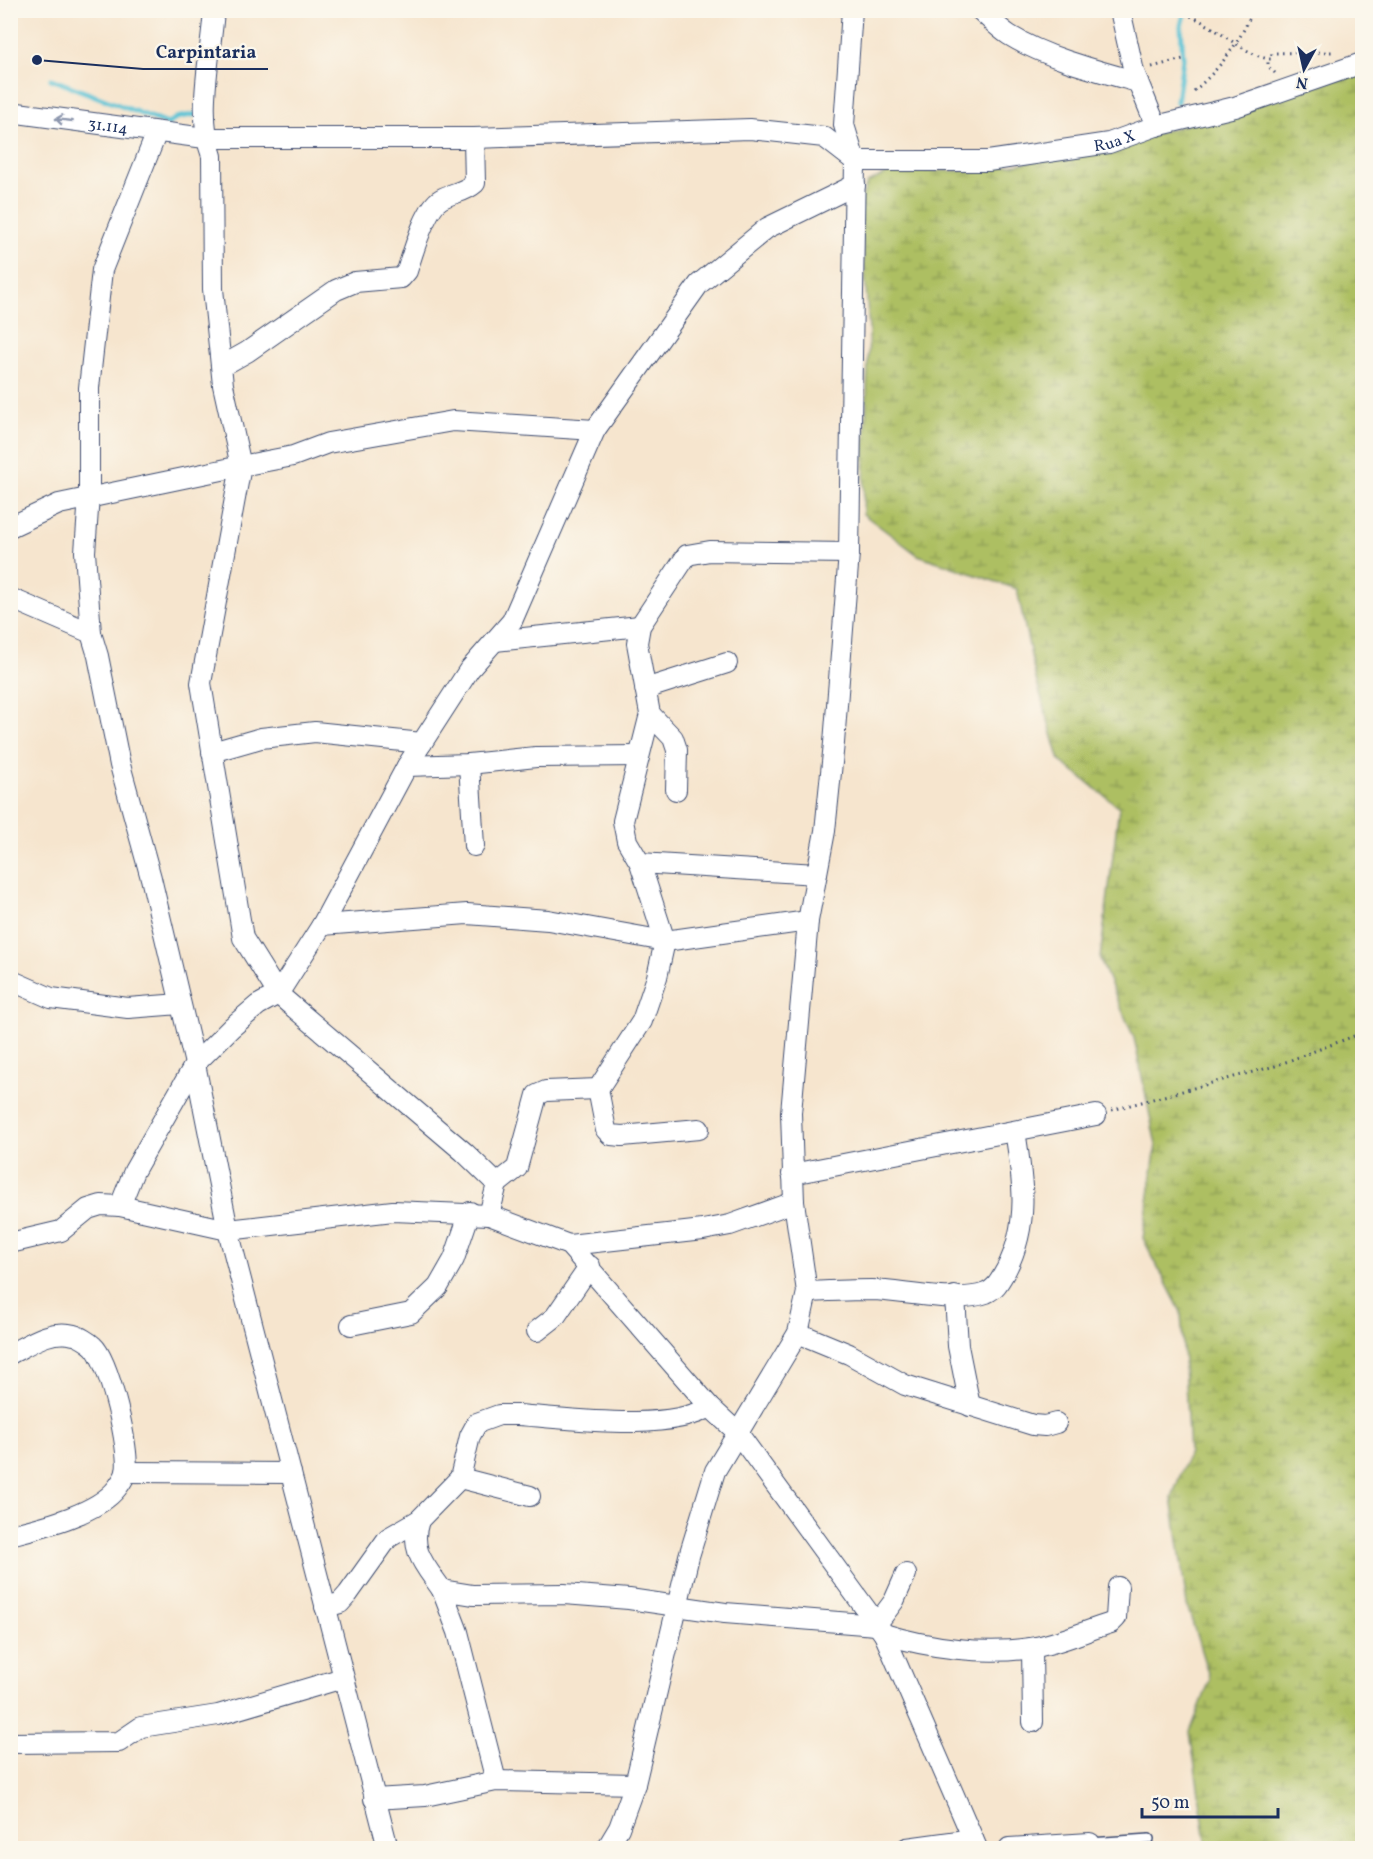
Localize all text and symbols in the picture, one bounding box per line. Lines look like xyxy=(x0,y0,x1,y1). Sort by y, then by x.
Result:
callout: Carpintaria xyxy=(143,33,268,69)
north arrow xyxy=(1274,39,1334,99)
text: Carpintaria xyxy=(156,41,256,66)
text: N xyxy=(1295,70,1309,94)
street label: 31.114 xyxy=(86,114,129,141)
one-way arrow xyxy=(54,115,74,126)
street label: Rua X xyxy=(1093,125,1139,158)
scale bar xyxy=(1142,1781,1278,1819)
text: 50 m xyxy=(1151,1791,1190,1816)

